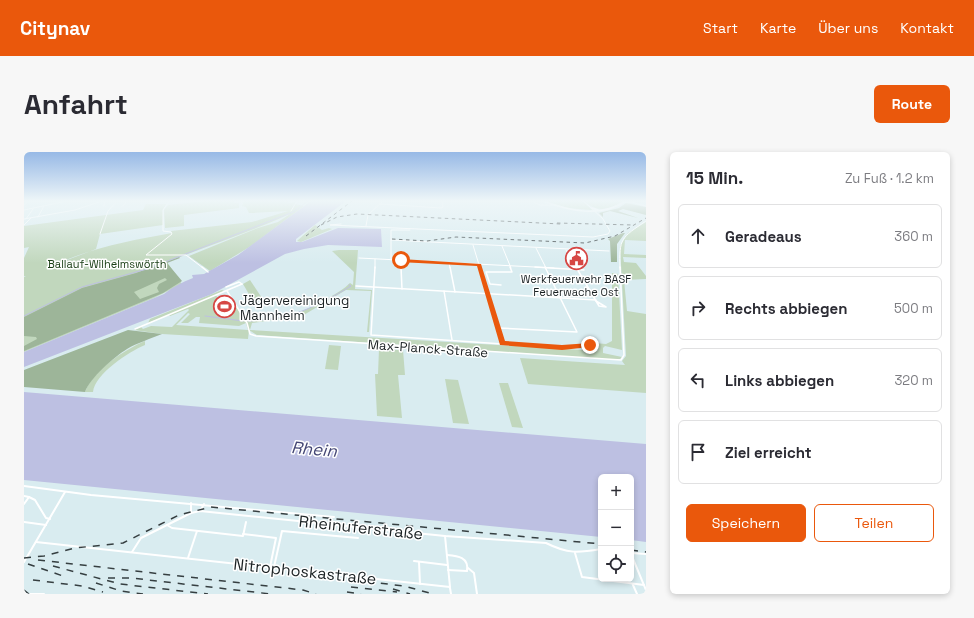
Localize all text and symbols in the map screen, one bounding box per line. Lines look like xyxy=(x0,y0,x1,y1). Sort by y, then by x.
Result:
text: Citynav xyxy=(20,16,90,41)
text: Start xyxy=(703,19,738,37)
text: Karte xyxy=(760,19,796,37)
text: Über uns xyxy=(818,19,878,37)
text: Kontakt xyxy=(900,19,954,37)
button: Route xyxy=(874,85,950,123)
text: Anfahrt xyxy=(24,86,128,122)
text: 15 Min. xyxy=(686,167,743,189)
text: Zu Fuß · 1.2 km xyxy=(845,170,934,187)
icon: ahead xyxy=(687,225,709,247)
text: Geradeaus xyxy=(725,227,802,246)
text: 360 m xyxy=(894,228,933,245)
public building icon: Werkfeuerwehr BASF Feuerwache Ost xyxy=(563,246,589,272)
route start xyxy=(392,251,410,269)
park label: Ballauf-Wilhelmswörth xyxy=(48,257,166,271)
place label: Werkfeuerwehr BASF Feuerwache Ost xyxy=(521,272,631,299)
place label: Jägervereinigung Mannheim xyxy=(240,292,349,324)
sports icon: Jägervereinigung Mannheim xyxy=(211,294,237,320)
icon: right xyxy=(687,297,709,319)
text: Rechts abbiegen xyxy=(725,299,847,318)
text: 500 m xyxy=(894,300,933,317)
street label: Max-Planck-Straße xyxy=(367,336,489,361)
route end xyxy=(581,336,599,354)
icon: left xyxy=(687,369,709,391)
text: Links abbiegen xyxy=(725,371,834,390)
text: 320 m xyxy=(894,372,933,389)
water label: Rhein xyxy=(290,436,338,462)
icon: arrive xyxy=(687,441,709,463)
text: Ziel erreicht xyxy=(725,443,812,462)
map controls xyxy=(598,474,634,582)
button: + xyxy=(598,474,634,510)
button: Speichern xyxy=(686,504,806,542)
button: Teilen xyxy=(814,504,934,542)
button: − xyxy=(598,510,634,546)
street label: Rheinuferstraße xyxy=(298,511,424,544)
button: locate xyxy=(598,546,634,582)
street label: Nitrophoskastraße xyxy=(232,554,377,589)

